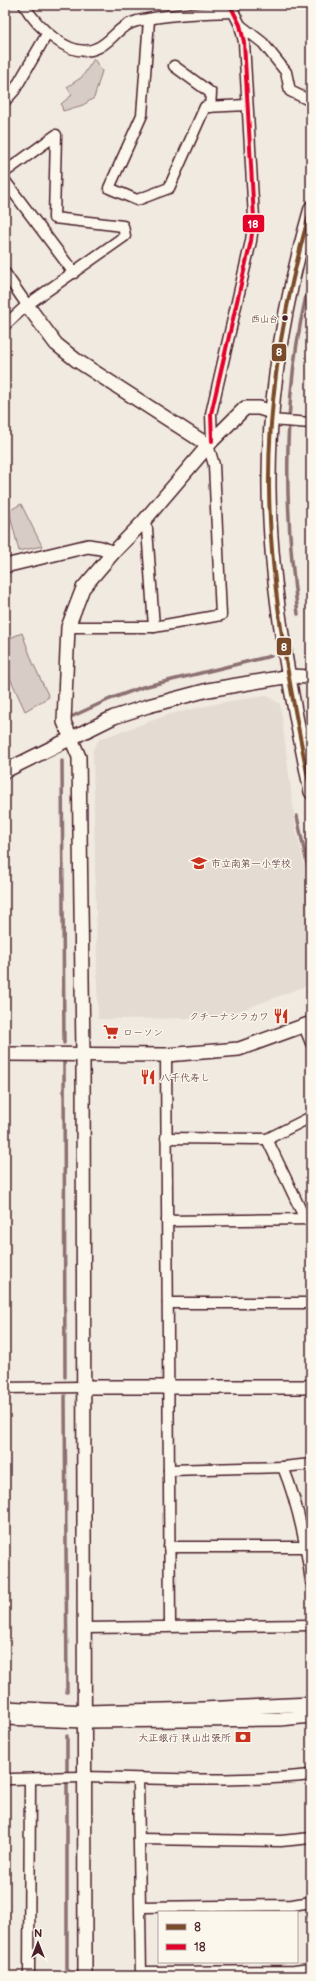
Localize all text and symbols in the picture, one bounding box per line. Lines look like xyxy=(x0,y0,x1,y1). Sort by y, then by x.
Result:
line badge: 18 xyxy=(242,214,265,233)
text: 18 xyxy=(247,218,259,231)
marker: 西山台 xyxy=(280,313,290,323)
place label: 西山台 xyxy=(251,314,278,325)
line badge: 8 xyxy=(271,343,287,362)
text: 8 xyxy=(276,346,283,359)
line badge: 8 xyxy=(276,637,292,656)
text: 8 xyxy=(281,641,288,654)
school or university icon: 市立南第一小学校 xyxy=(190,854,208,872)
place label: 市立南第一小学校 xyxy=(211,858,291,870)
restaurant icon: クチーナシラカワ xyxy=(272,1007,290,1025)
place label: クチーナシラカワ xyxy=(189,1011,269,1023)
supermarket icon: ローソン xyxy=(102,1023,120,1041)
place label: ローソン xyxy=(123,1027,163,1039)
restaurant icon: 八千代寿し xyxy=(139,1068,157,1086)
place label: 八千代寿し xyxy=(160,1072,210,1084)
bank icon: 大正銀行 狭山出張所 xyxy=(234,1728,252,1746)
place label: 大正銀行 狭山出張所 xyxy=(138,1732,231,1744)
legend xyxy=(158,1911,298,1963)
text: 8 xyxy=(194,1920,201,1935)
north arrow xyxy=(18,1923,58,1963)
text: N xyxy=(34,1927,42,1940)
text: 18 xyxy=(194,1940,206,1955)

